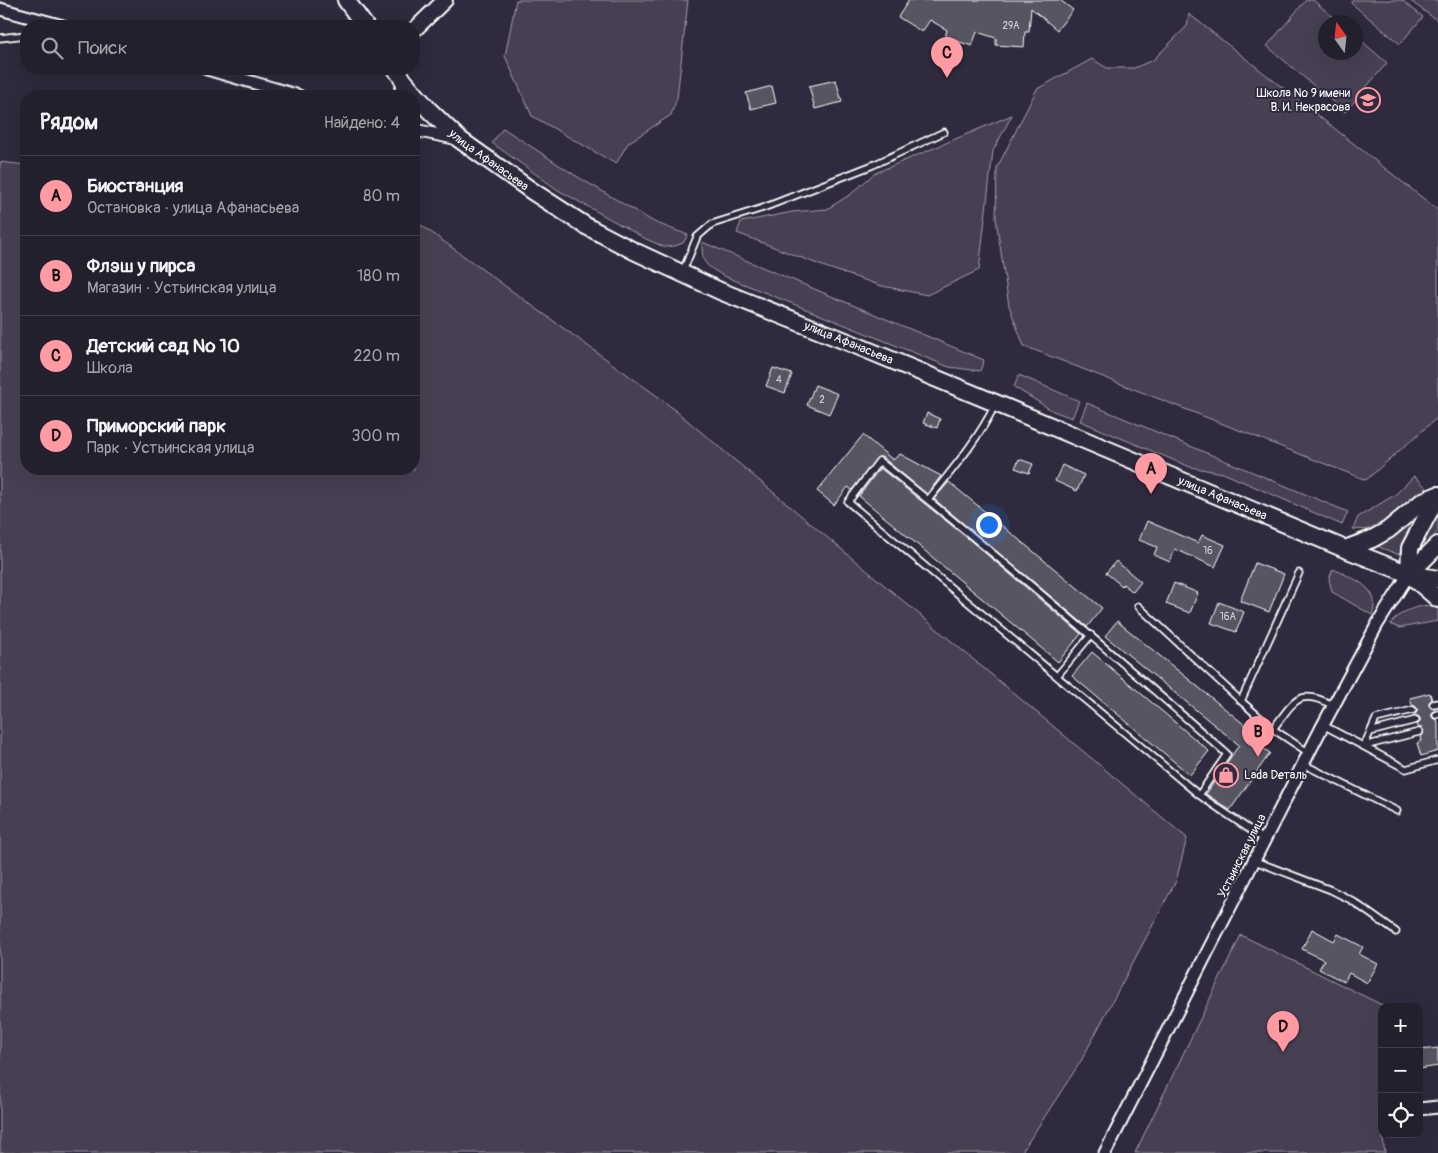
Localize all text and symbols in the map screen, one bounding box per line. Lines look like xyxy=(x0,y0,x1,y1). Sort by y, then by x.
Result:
north arrow xyxy=(1318,15,1363,60)
search box xyxy=(20,20,420,75)
house number: 29А xyxy=(1002,20,1020,32)
icon: search xyxy=(38,34,66,62)
text: Поиск xyxy=(78,36,128,60)
pin: C xyxy=(931,37,963,78)
place label: Школа № 9 имени В. И. Некрасова xyxy=(1257,86,1351,115)
school or university icon: Школа № 9 имени В. И. Некрасова xyxy=(1355,87,1381,113)
text: Рядом xyxy=(40,109,98,136)
text: Найдено: 4 xyxy=(324,113,400,133)
street label: улица Афанасьева xyxy=(445,125,532,194)
text: Биостанция xyxy=(87,174,183,198)
text: A xyxy=(51,186,61,206)
text: 80 m xyxy=(363,186,400,206)
text: Остановка · улица Афанасьева xyxy=(87,198,299,218)
text: Флэш у пирса xyxy=(87,254,195,278)
text: B xyxy=(51,266,61,286)
text: 180 m xyxy=(357,266,400,286)
text: Магазин · Устьинская улица xyxy=(87,278,276,298)
street label: улица Афанасьева xyxy=(801,317,896,368)
text: Детский сад № 10 xyxy=(87,334,240,358)
text: C xyxy=(51,346,61,366)
text: 220 m xyxy=(354,346,400,366)
text: Школа xyxy=(87,358,133,378)
house number: 4 xyxy=(776,374,782,386)
house number: 2 xyxy=(819,394,825,406)
text: Приморский парк xyxy=(87,414,226,438)
text: D xyxy=(51,426,61,446)
text: 300 m xyxy=(352,426,400,446)
text: Парк · Устьинская улица xyxy=(87,438,255,458)
pin: A xyxy=(1135,453,1167,494)
street label: улица Афанасьева xyxy=(1175,472,1270,523)
your location xyxy=(976,512,1002,538)
house number: 16 xyxy=(1203,545,1213,557)
house number: 16А xyxy=(1220,611,1237,623)
pin: B xyxy=(1242,716,1274,757)
shop icon: Lada Dеталь xyxy=(1213,762,1239,788)
place label: Lada Dеталь xyxy=(1244,768,1307,783)
street label: Устьинская улица xyxy=(1214,811,1270,900)
map controls xyxy=(1378,1003,1423,1138)
button: + xyxy=(1378,1003,1423,1048)
pin: D xyxy=(1267,1011,1299,1052)
button: − xyxy=(1378,1048,1423,1093)
button: locate xyxy=(1378,1093,1423,1138)

